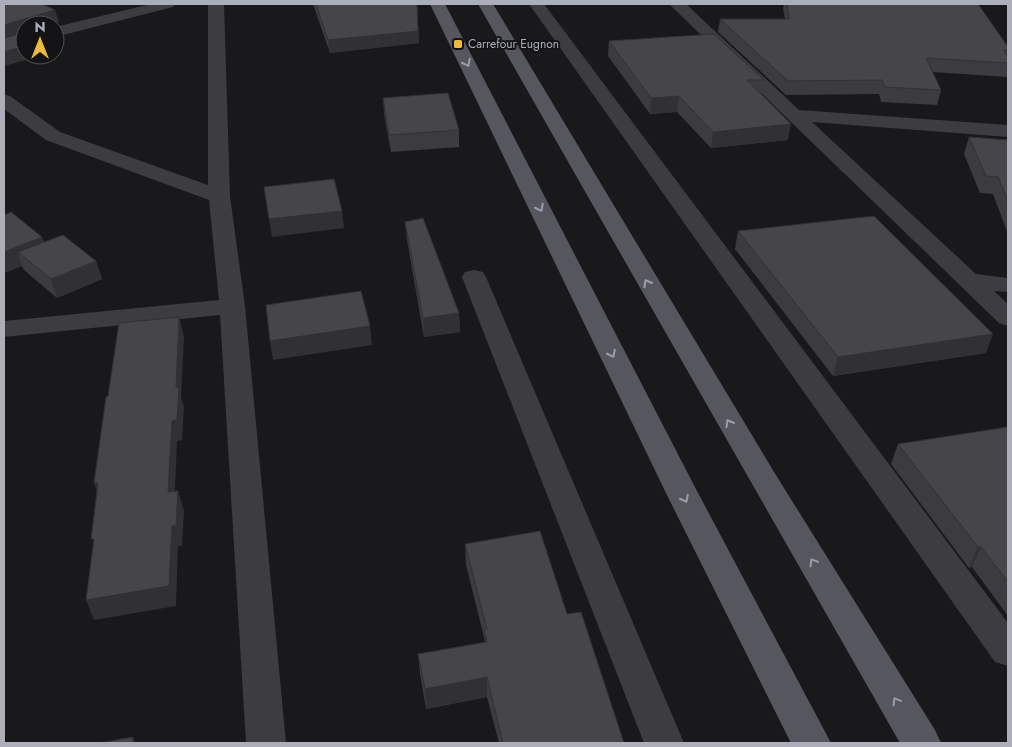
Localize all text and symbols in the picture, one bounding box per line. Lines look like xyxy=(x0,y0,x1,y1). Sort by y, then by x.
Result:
north arrow xyxy=(15,15,65,65)
text: N xyxy=(34,17,46,37)
place label: Carrefour Eugnon xyxy=(468,35,559,53)
marker: Carrefour Eugnon xyxy=(452,38,464,50)
one-way arrow xyxy=(461,58,471,67)
one-way arrow xyxy=(534,203,544,212)
one-way arrow xyxy=(643,279,653,288)
one-way arrow xyxy=(606,348,616,357)
one-way arrow xyxy=(726,419,736,428)
one-way arrow xyxy=(679,494,689,503)
one-way arrow xyxy=(809,559,819,568)
one-way arrow xyxy=(893,698,903,707)

